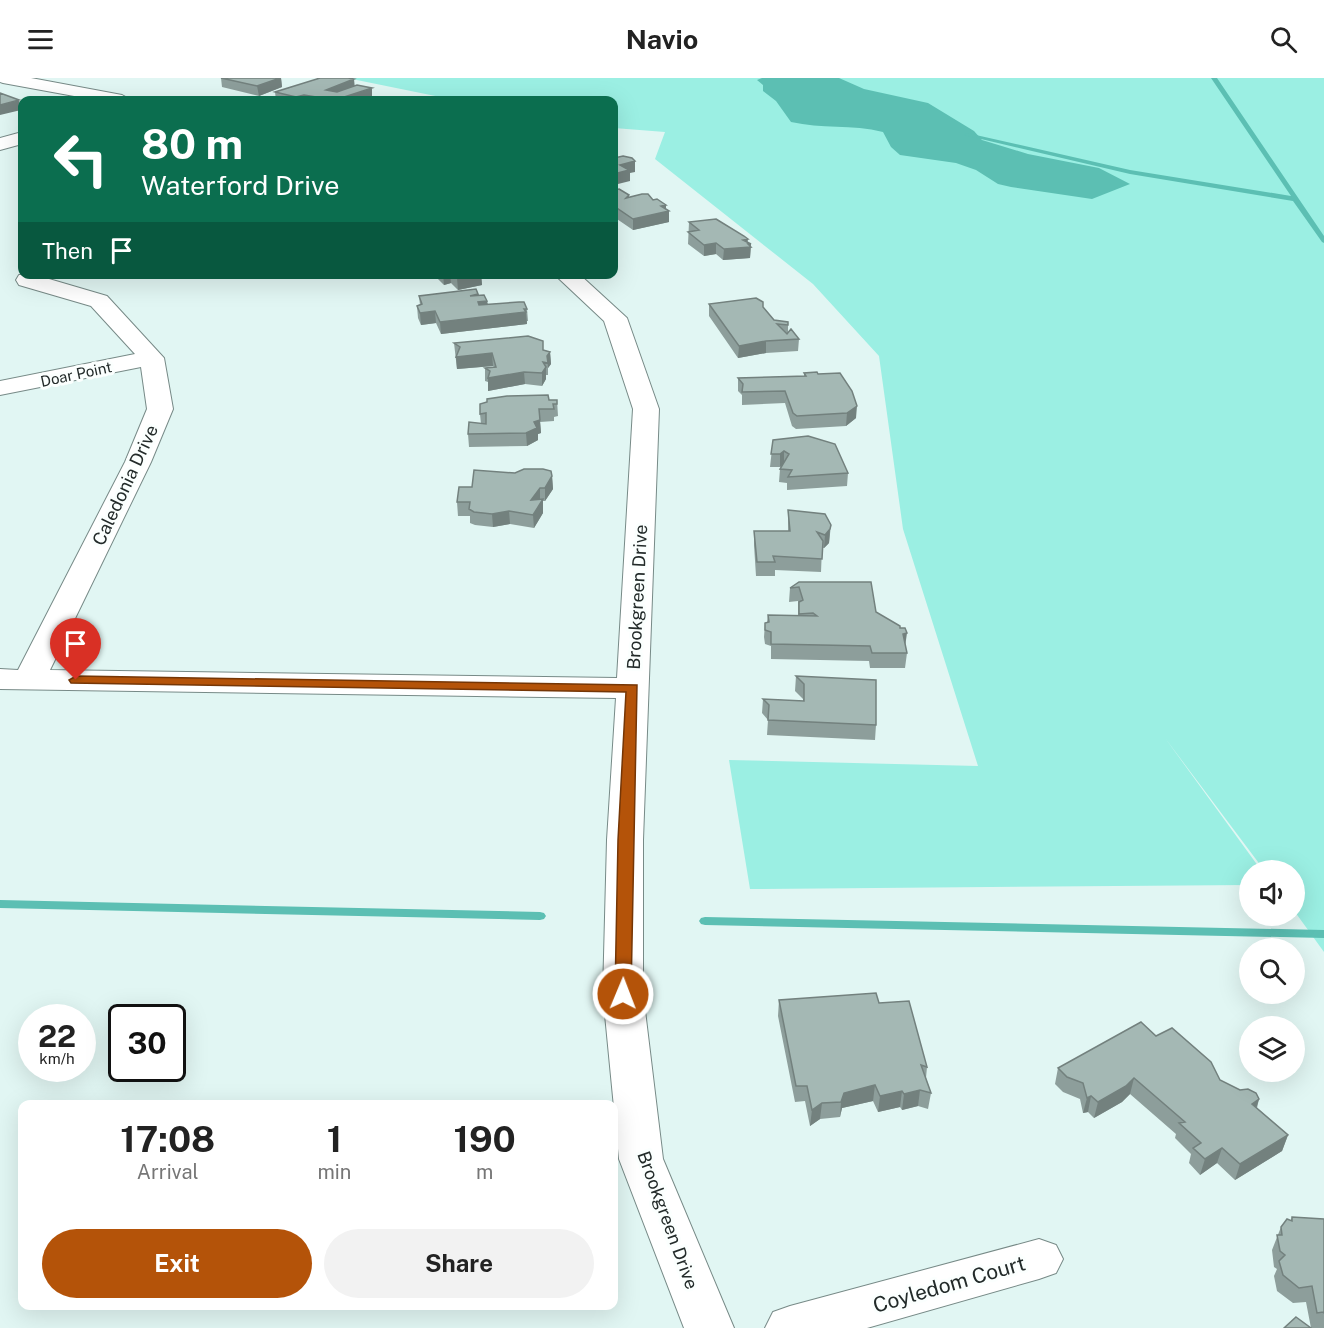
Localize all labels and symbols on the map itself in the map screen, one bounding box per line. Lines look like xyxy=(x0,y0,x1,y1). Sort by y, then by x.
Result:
street label: Doar Point xyxy=(39,358,113,390)
street label: Caledonia Drive xyxy=(88,421,162,549)
street label: Brookgreen Drive xyxy=(623,524,651,670)
pin xyxy=(50,618,101,680)
position arrow xyxy=(591,962,655,1026)
speed limit sign: 30 xyxy=(108,1004,186,1082)
street label: Brookgreen Drive xyxy=(633,1148,703,1292)
street label: Coyledom Court xyxy=(870,1250,1028,1318)

